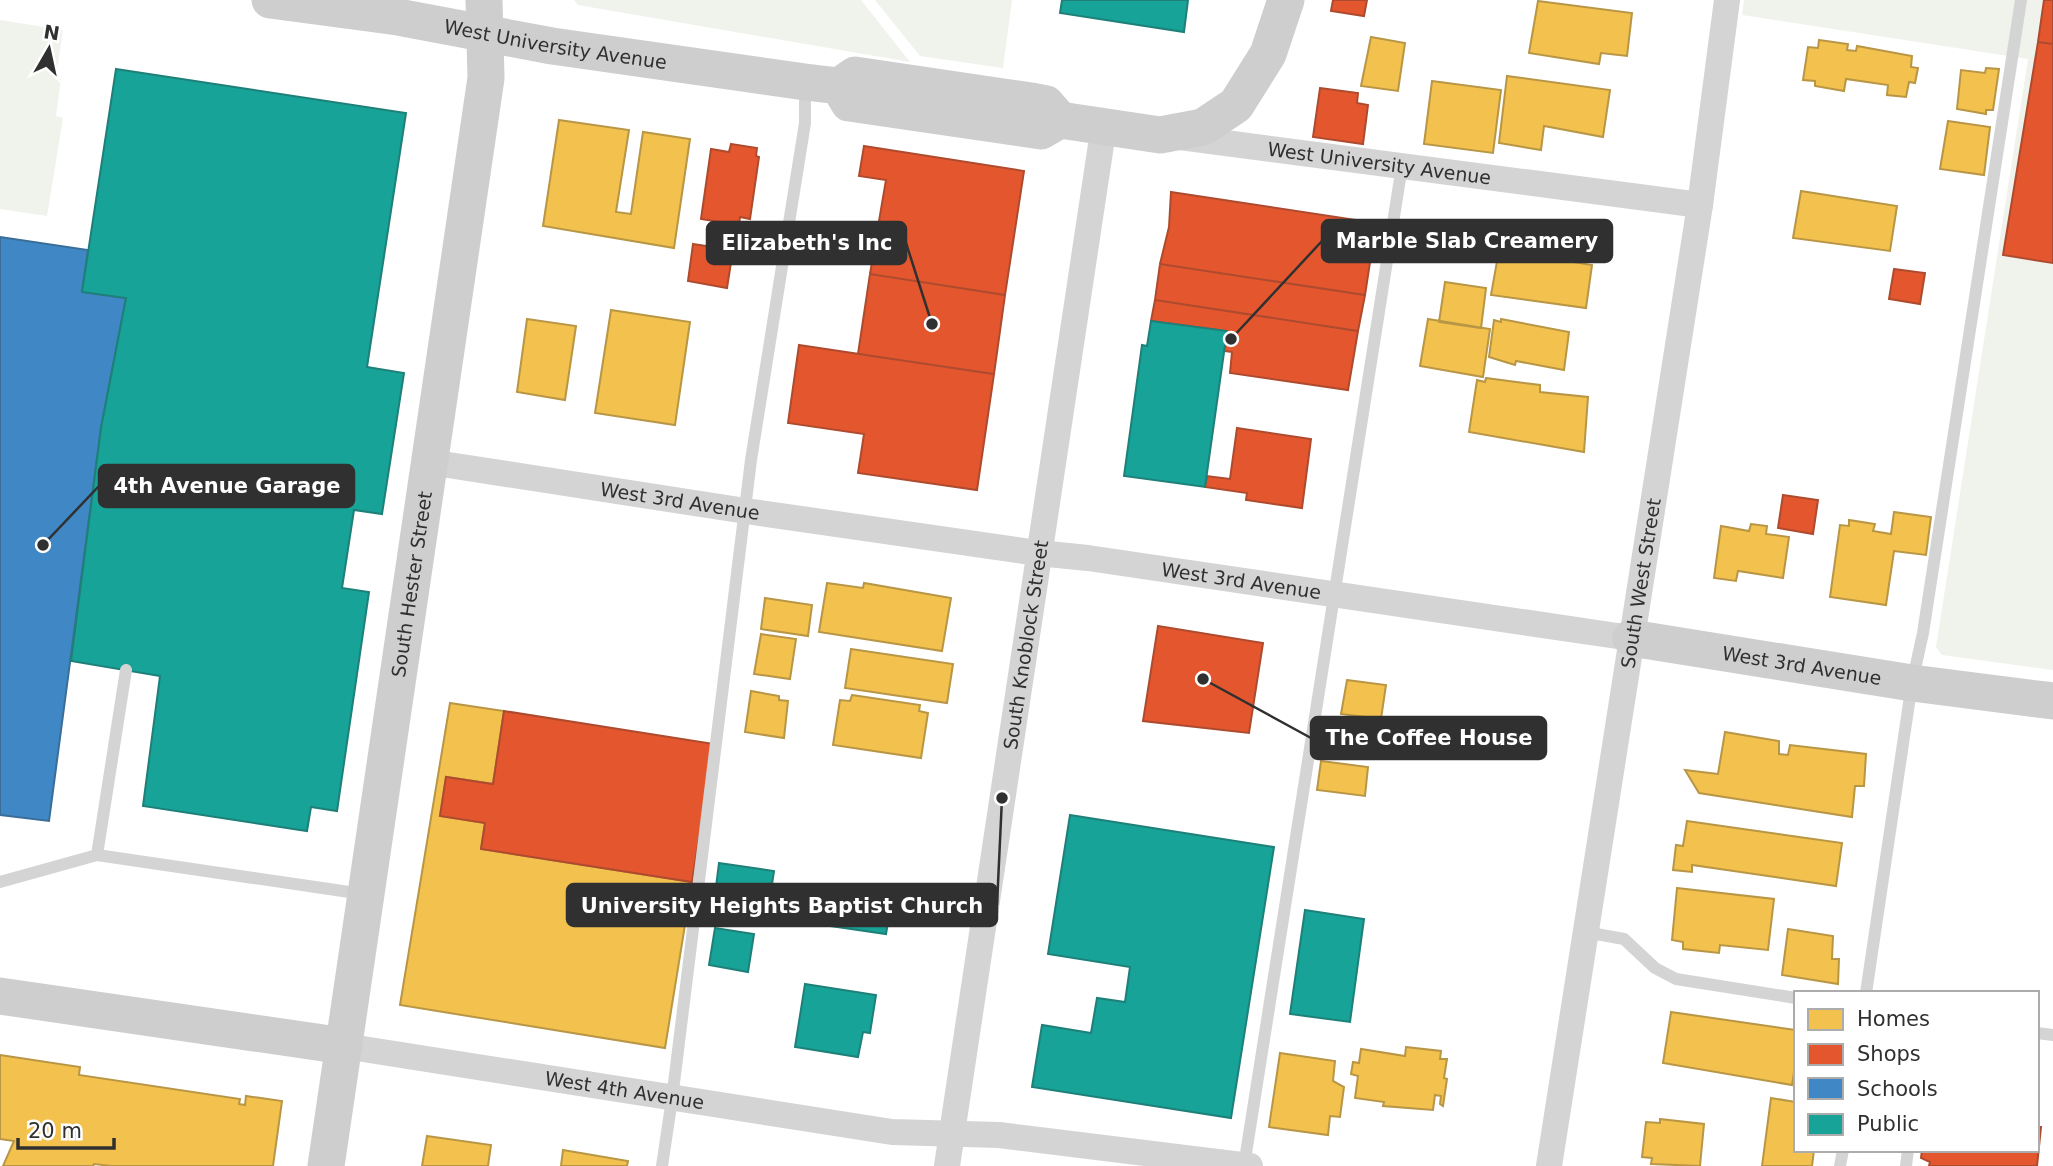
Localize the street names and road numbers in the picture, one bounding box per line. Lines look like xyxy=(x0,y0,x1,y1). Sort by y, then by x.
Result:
street label: West University Avenue xyxy=(442,15,668,73)
street label: West University Avenue xyxy=(1266,138,1492,189)
street label: West 3rd Avenue xyxy=(599,478,761,524)
street label: South Hester Street xyxy=(387,490,436,679)
street label: South West Street xyxy=(1616,497,1665,670)
street label: South Knoblock Street xyxy=(999,539,1052,751)
street label: West 3rd Avenue xyxy=(1160,558,1323,603)
street label: West 3rd Avenue xyxy=(1721,642,1883,689)
street label: West 4th Avenue xyxy=(543,1067,706,1113)

